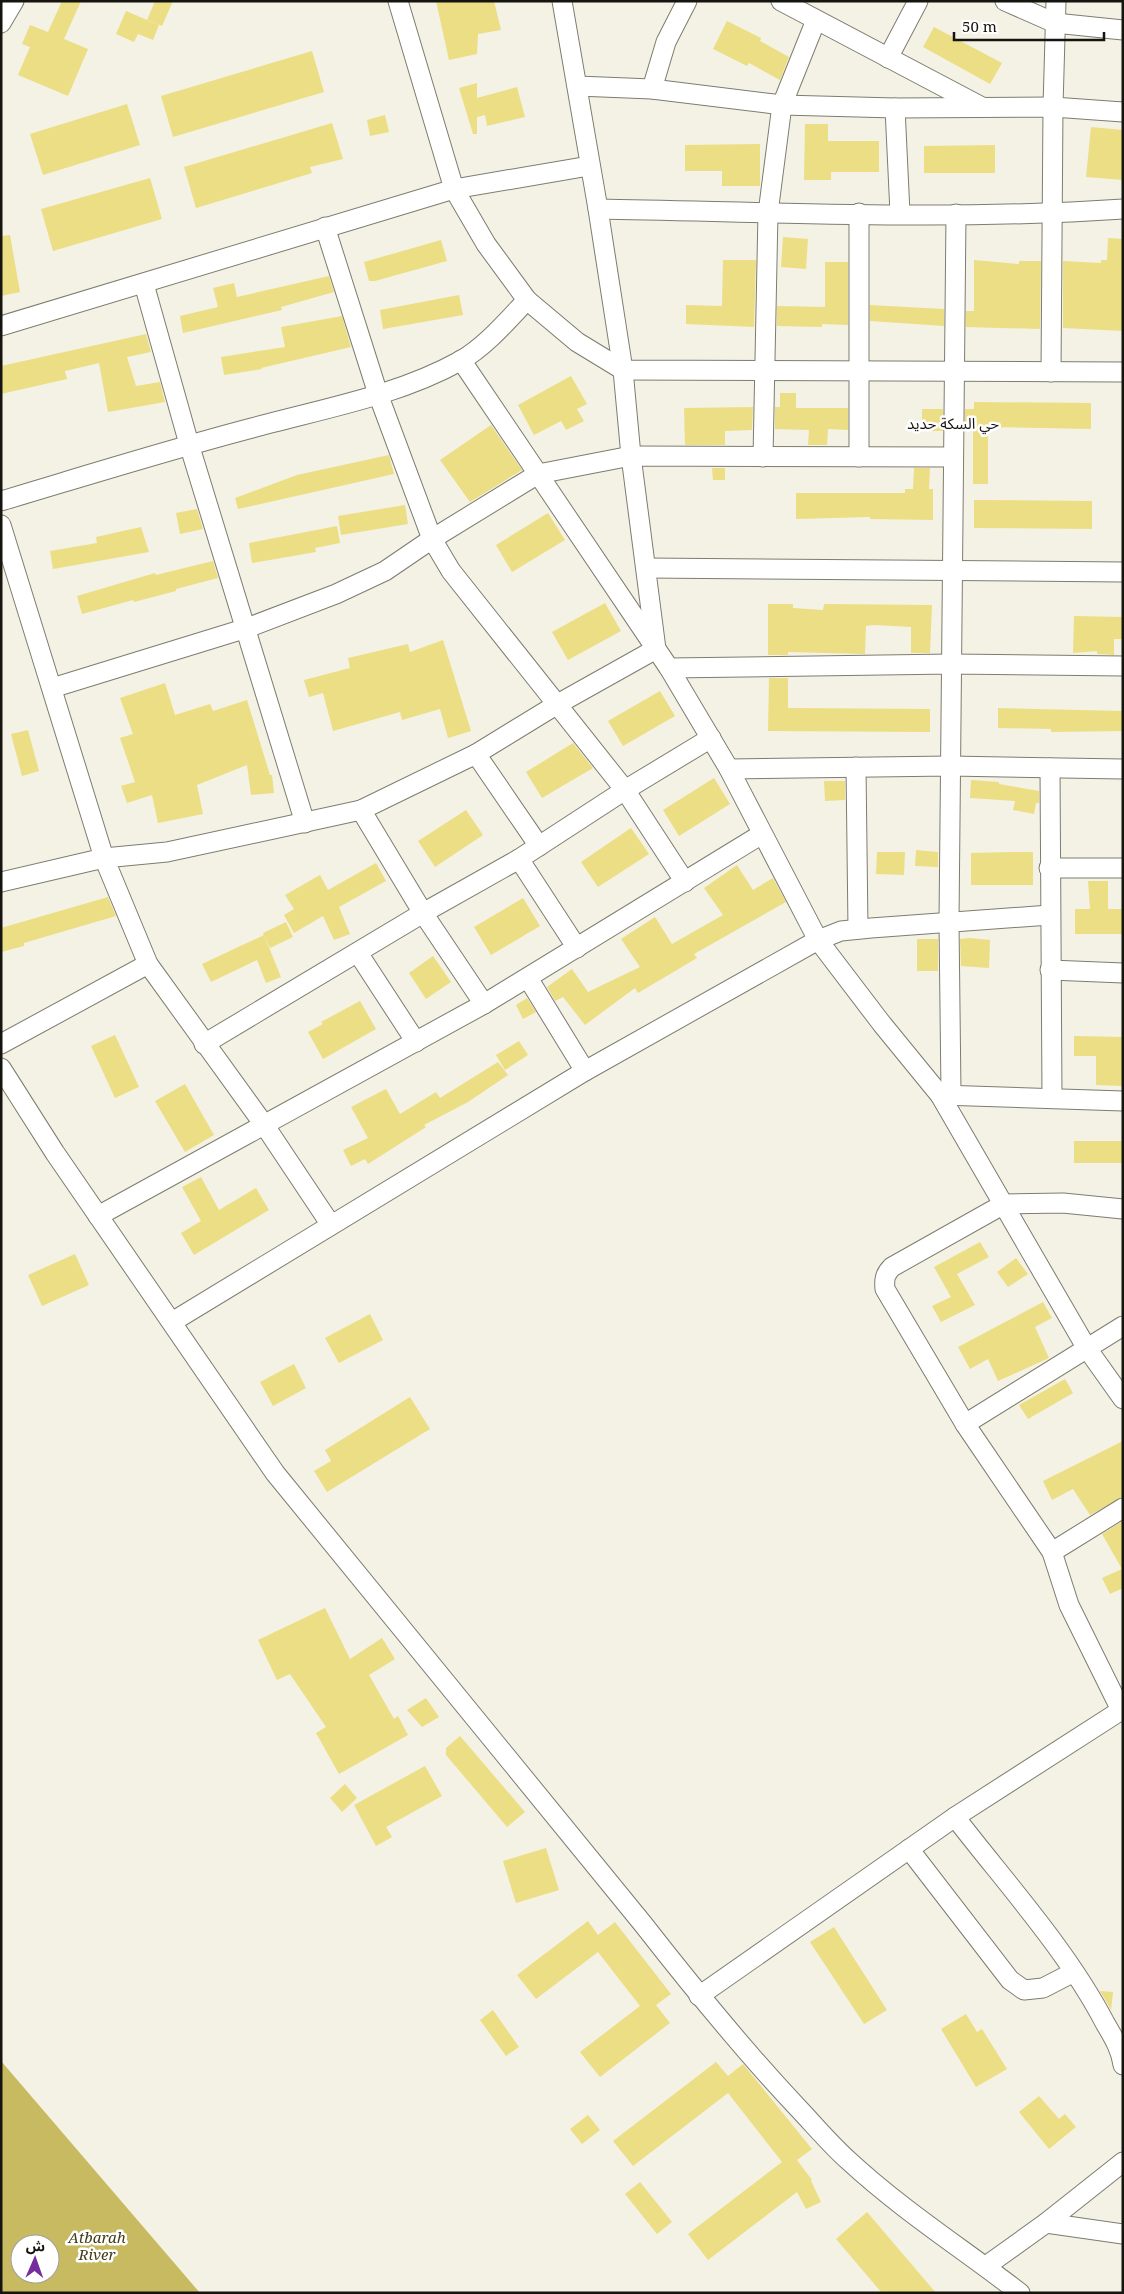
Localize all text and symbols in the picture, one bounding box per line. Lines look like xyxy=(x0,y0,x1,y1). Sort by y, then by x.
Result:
scale bar xyxy=(954,10,1104,42)
text: 50 m xyxy=(962,16,997,36)
district label: حي السكة حديد xyxy=(907,413,999,435)
water label: Atbarah River xyxy=(67,2227,126,2264)
north arrow xyxy=(10,2234,60,2284)
text: ش xyxy=(26,2236,45,2255)

